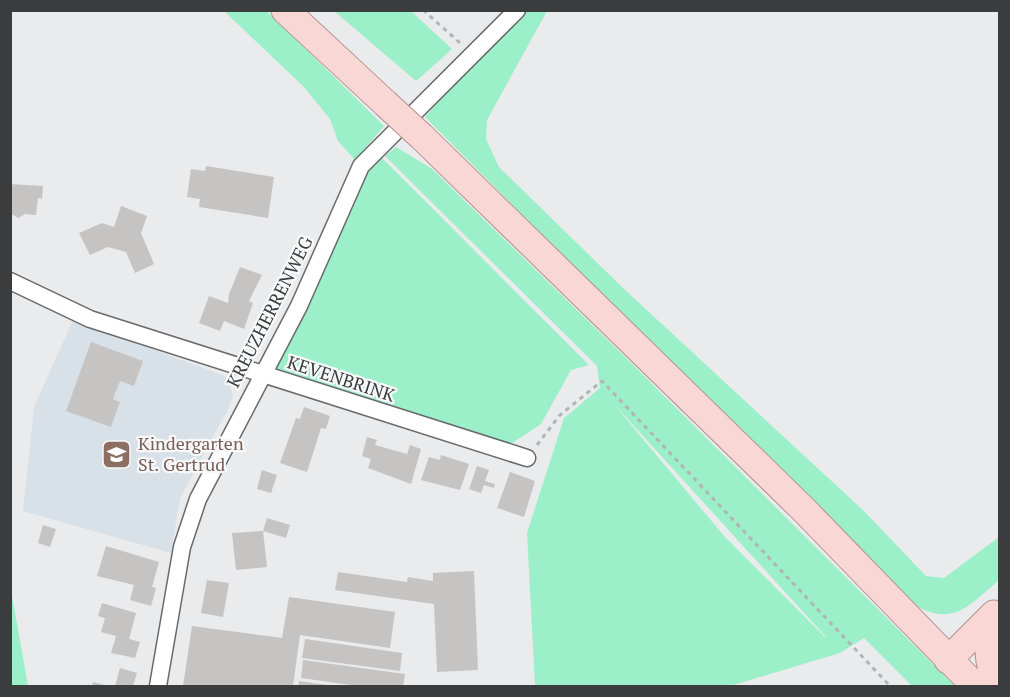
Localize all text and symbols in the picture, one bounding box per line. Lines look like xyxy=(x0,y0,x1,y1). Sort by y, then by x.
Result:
street label: KREUZHERRENWEG xyxy=(221,231,318,391)
street label: KEVENBRINK xyxy=(284,349,399,407)
place label: Kindergarten St. Gertrud xyxy=(138,431,244,476)
school or university icon: Kindergarten St. Gertrud xyxy=(101,438,133,470)

